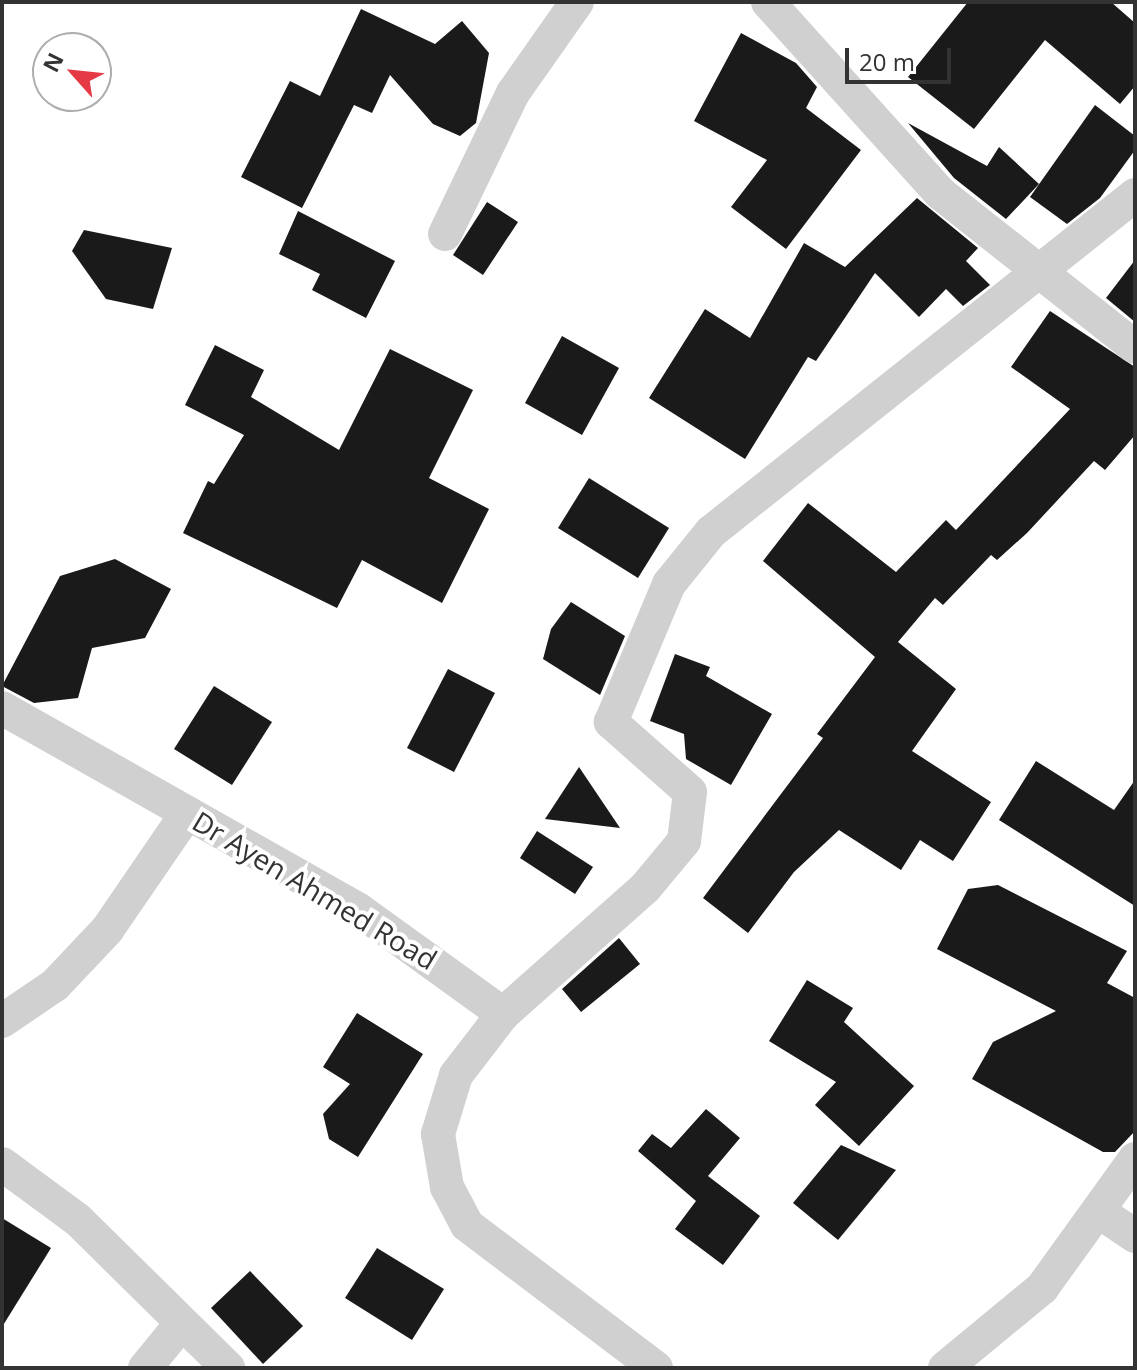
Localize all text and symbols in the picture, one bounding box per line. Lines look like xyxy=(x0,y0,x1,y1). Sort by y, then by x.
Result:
north arrow xyxy=(32,32,112,112)
scale bar xyxy=(849,32,955,82)
text: 20 m xyxy=(859,45,915,78)
text: N xyxy=(35,47,70,77)
street label: Dr Ayen Ahmed Road xyxy=(187,804,443,976)

